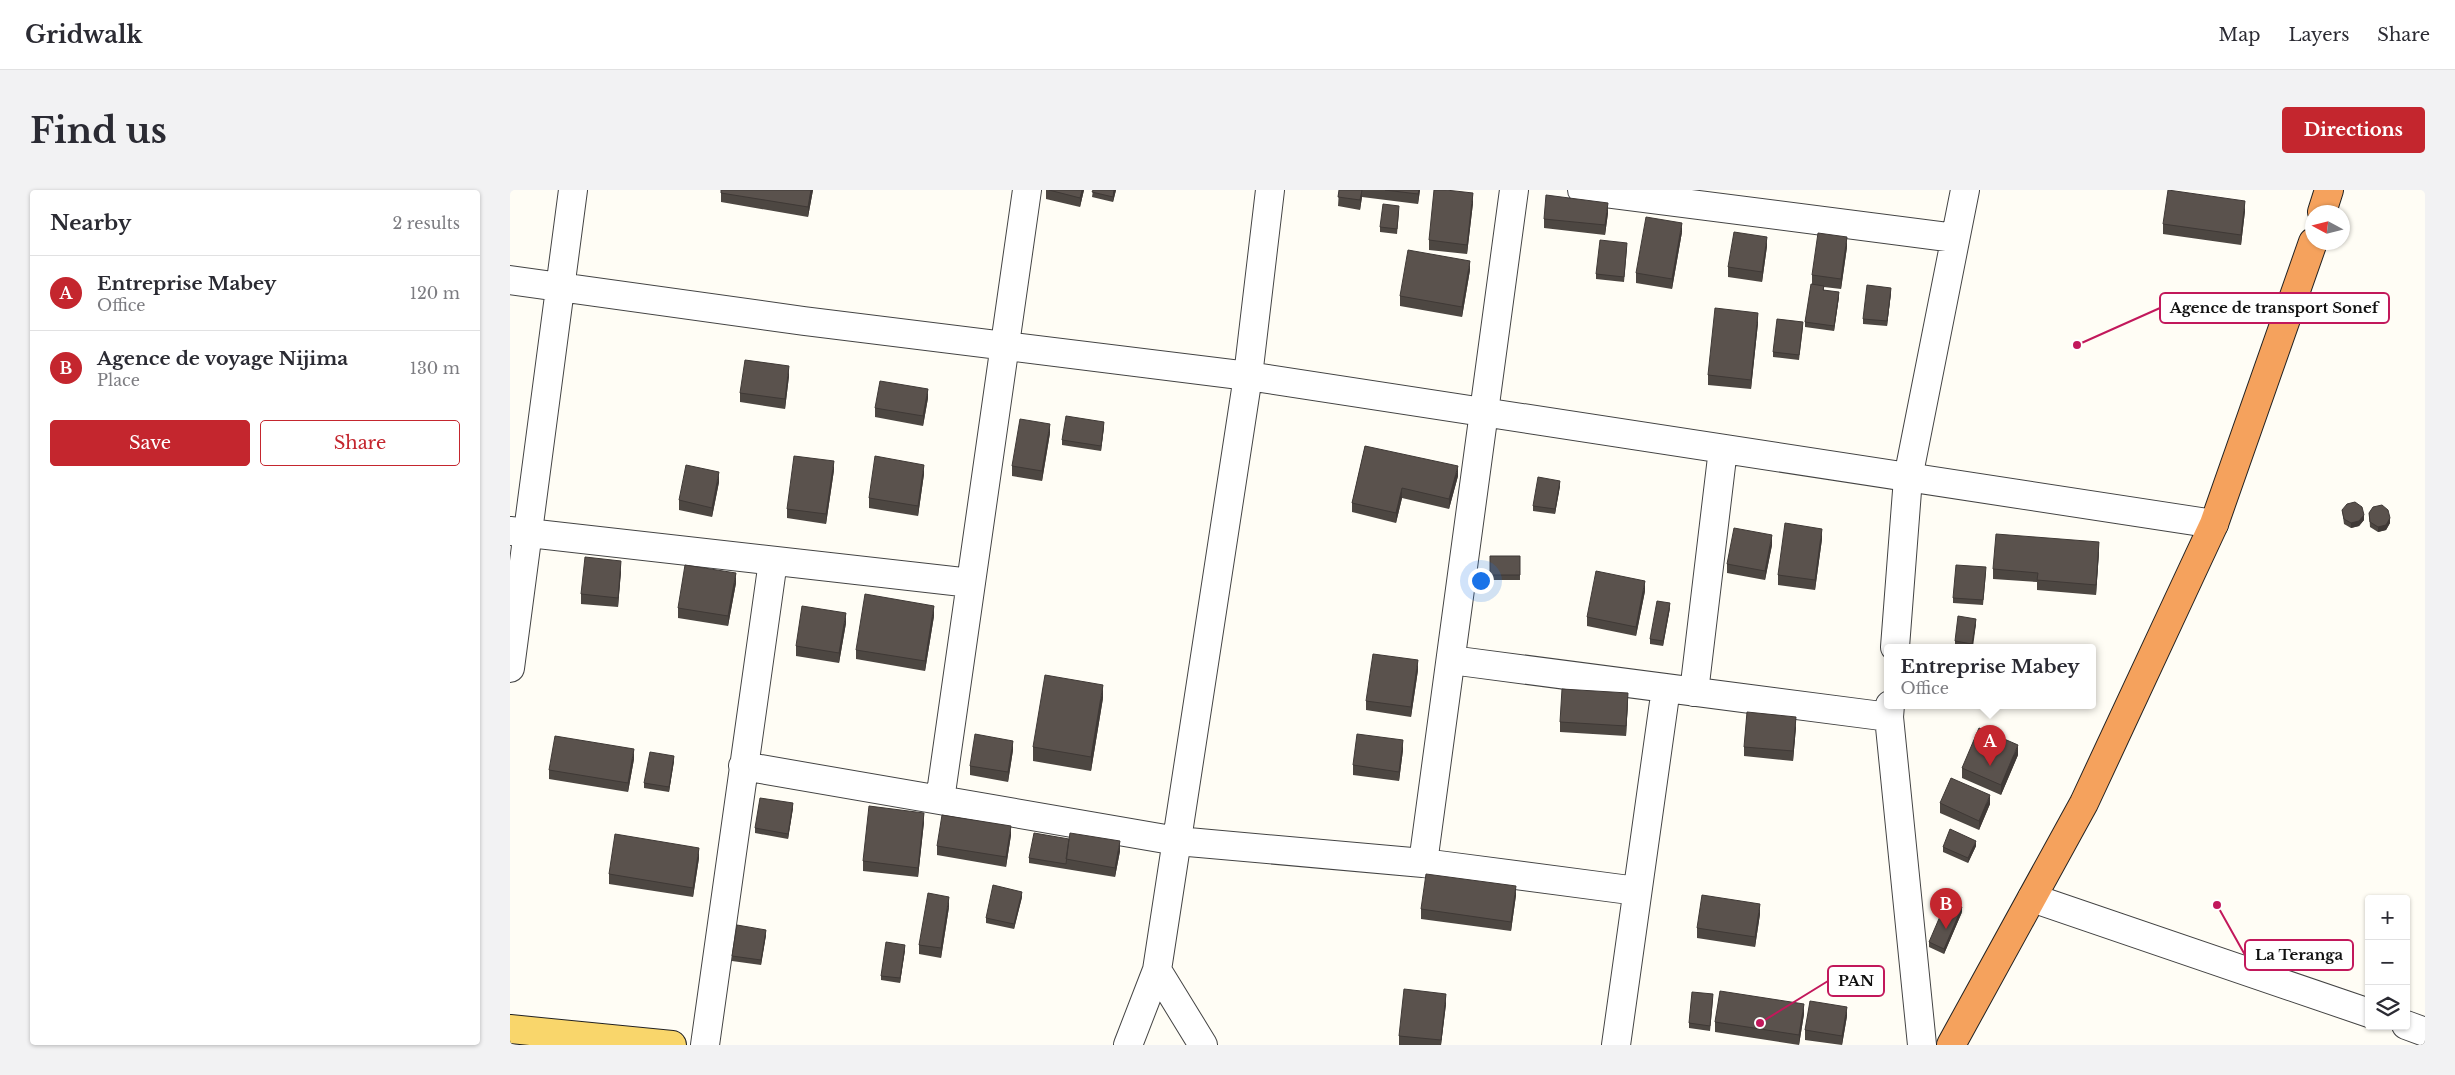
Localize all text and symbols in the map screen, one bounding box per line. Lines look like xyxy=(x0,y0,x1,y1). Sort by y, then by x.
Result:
text: Gridwalk xyxy=(25,20,142,49)
text: Map xyxy=(2219,24,2260,46)
text: Layers xyxy=(2288,24,2349,46)
text: Share xyxy=(2377,24,2430,46)
button: Directions xyxy=(2282,107,2425,153)
text: Find us xyxy=(30,109,167,152)
north arrow xyxy=(2305,205,2350,250)
text: Nearby xyxy=(50,210,131,236)
text: 2 results xyxy=(392,213,460,233)
text: Entreprise Mabey xyxy=(97,272,276,295)
text: A xyxy=(60,283,72,303)
text: 120 m xyxy=(410,283,460,303)
callout: Agence de transport Sonef xyxy=(2160,293,2389,323)
text: Office xyxy=(97,295,145,315)
text: Agence de transport Sonef xyxy=(2169,298,2381,317)
text: Agence de voyage Nijima xyxy=(97,347,348,370)
text: B xyxy=(60,358,72,378)
text: 130 m xyxy=(410,358,460,378)
text: Place xyxy=(97,370,140,390)
button: Save xyxy=(50,420,250,466)
button: Share xyxy=(260,420,460,466)
your location xyxy=(1468,568,1494,594)
popup xyxy=(1884,644,2096,709)
text: Entreprise Mabey xyxy=(1900,655,2080,678)
text: Office xyxy=(1900,678,1949,698)
pin: A xyxy=(1974,725,2006,766)
pin: B xyxy=(1930,888,1962,929)
map controls xyxy=(2365,895,2410,1030)
button: + xyxy=(2365,895,2410,940)
callout: La Teranga xyxy=(2245,940,2353,970)
button: − xyxy=(2365,940,2410,985)
text: La Teranga xyxy=(2255,945,2343,964)
callout: PAN xyxy=(1828,966,1884,996)
text: PAN xyxy=(1838,971,1874,990)
button: layers xyxy=(2365,985,2410,1030)

